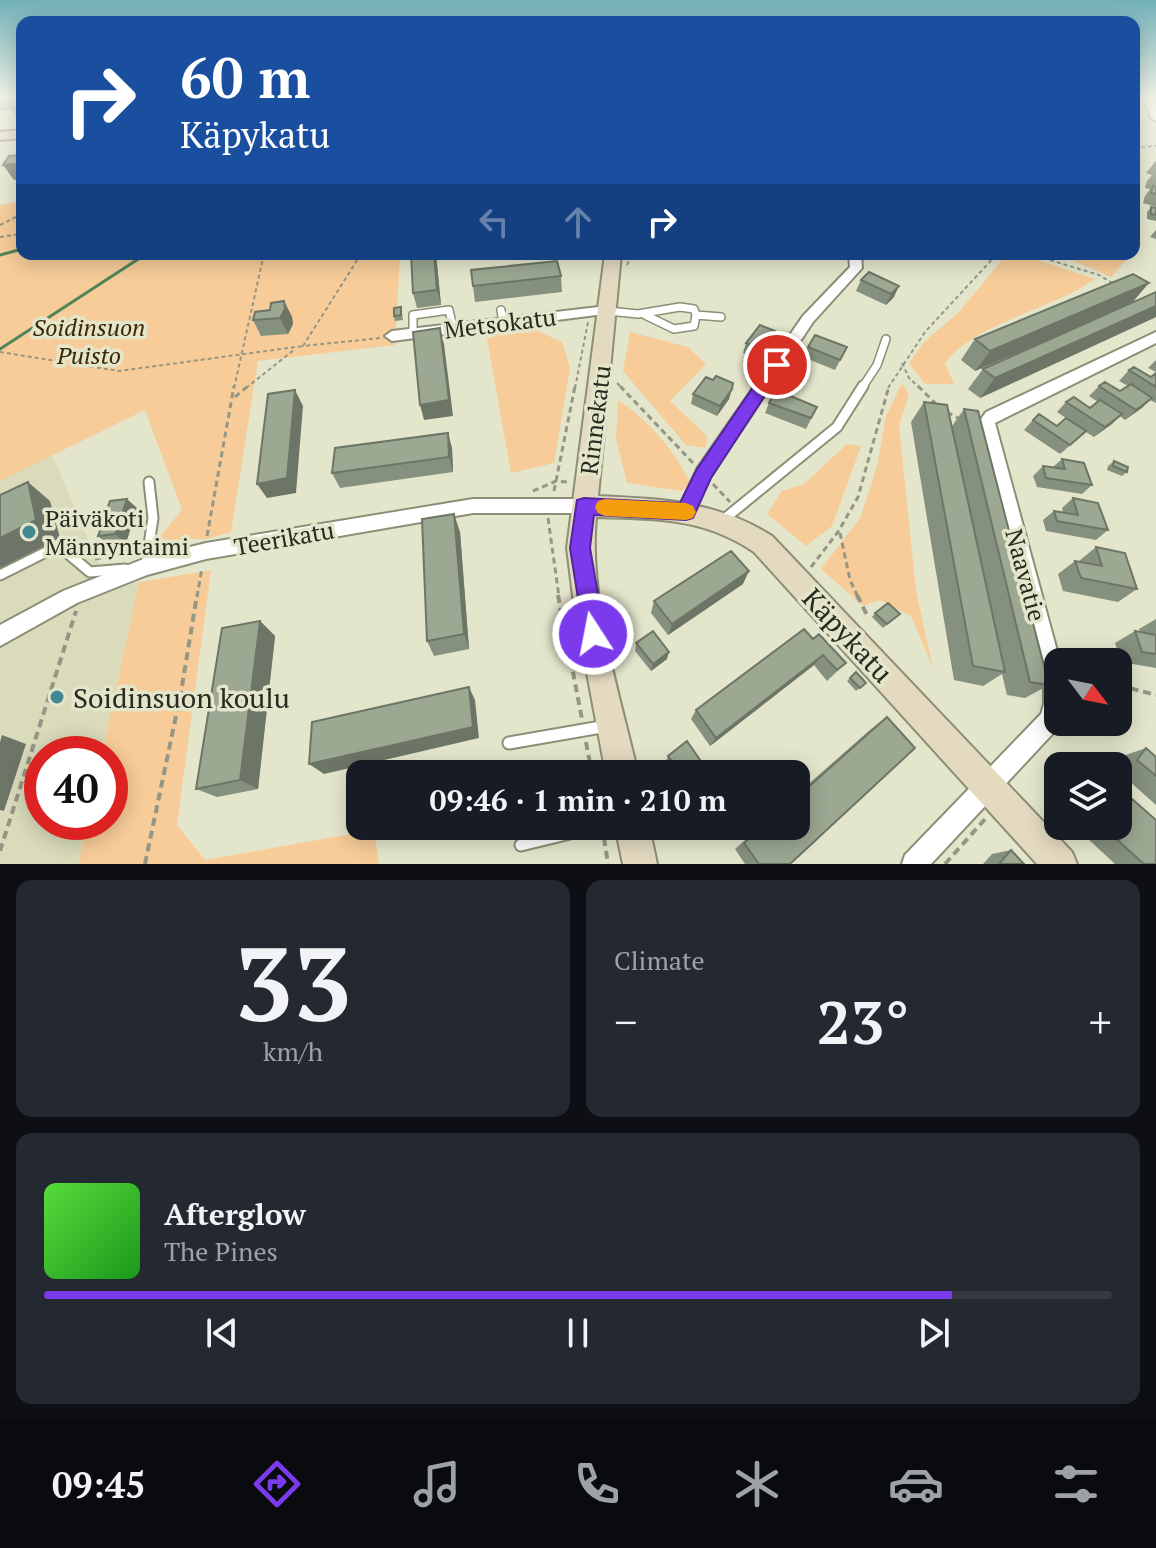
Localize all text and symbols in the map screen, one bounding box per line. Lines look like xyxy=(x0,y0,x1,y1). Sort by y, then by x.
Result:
text: 60 m xyxy=(180,40,310,114)
icon: right xyxy=(48,48,152,152)
text: Käpykatu xyxy=(180,111,330,158)
icon: left xyxy=(472,200,516,244)
icon: ahead xyxy=(556,200,600,244)
icon: right xyxy=(640,200,684,244)
street label: Metsokatu xyxy=(442,300,558,346)
park label: Soidinsuon Puisto xyxy=(33,311,145,371)
pin xyxy=(743,331,811,399)
icon: arrive xyxy=(755,343,799,387)
street label: Rinnekatu xyxy=(572,363,618,477)
place label: Päiväkoti Männyntaimi xyxy=(45,502,189,562)
street label: Teerikatu xyxy=(231,513,337,563)
marker: Päiväkoti Männyntaimi xyxy=(20,523,38,541)
street label: Naavatie xyxy=(998,525,1054,625)
street label: Käpykatu xyxy=(795,580,901,690)
position arrow xyxy=(551,592,635,676)
north arrow xyxy=(1044,648,1132,736)
map controls xyxy=(1044,648,1132,840)
place label: Soidinsuon koulu xyxy=(73,679,290,716)
marker: Soidinsuon koulu xyxy=(48,688,66,706)
speed limit sign: 40 xyxy=(24,736,128,840)
button: layers xyxy=(1044,752,1132,840)
text: 09:46 · 1 min · 210 m xyxy=(430,780,726,820)
text: 33 xyxy=(234,913,352,1051)
text: Climate xyxy=(614,943,705,977)
text: 23° xyxy=(817,982,909,1061)
text: − xyxy=(614,992,637,1051)
text: + xyxy=(1089,992,1112,1051)
text: km/h xyxy=(263,1034,323,1068)
text: Afterglow xyxy=(164,1194,306,1234)
text: The Pines xyxy=(164,1234,278,1268)
icon: previous xyxy=(200,1311,244,1355)
icon: pause xyxy=(556,1311,600,1355)
icon: next xyxy=(912,1311,956,1355)
icon: directions xyxy=(249,1456,305,1512)
icon: music xyxy=(409,1456,465,1512)
icon: phone xyxy=(569,1456,625,1512)
icon: climate xyxy=(729,1456,785,1512)
icon: car xyxy=(888,1456,944,1512)
icon: filters xyxy=(1048,1456,1104,1512)
text: 09:45 xyxy=(52,1461,146,1508)

